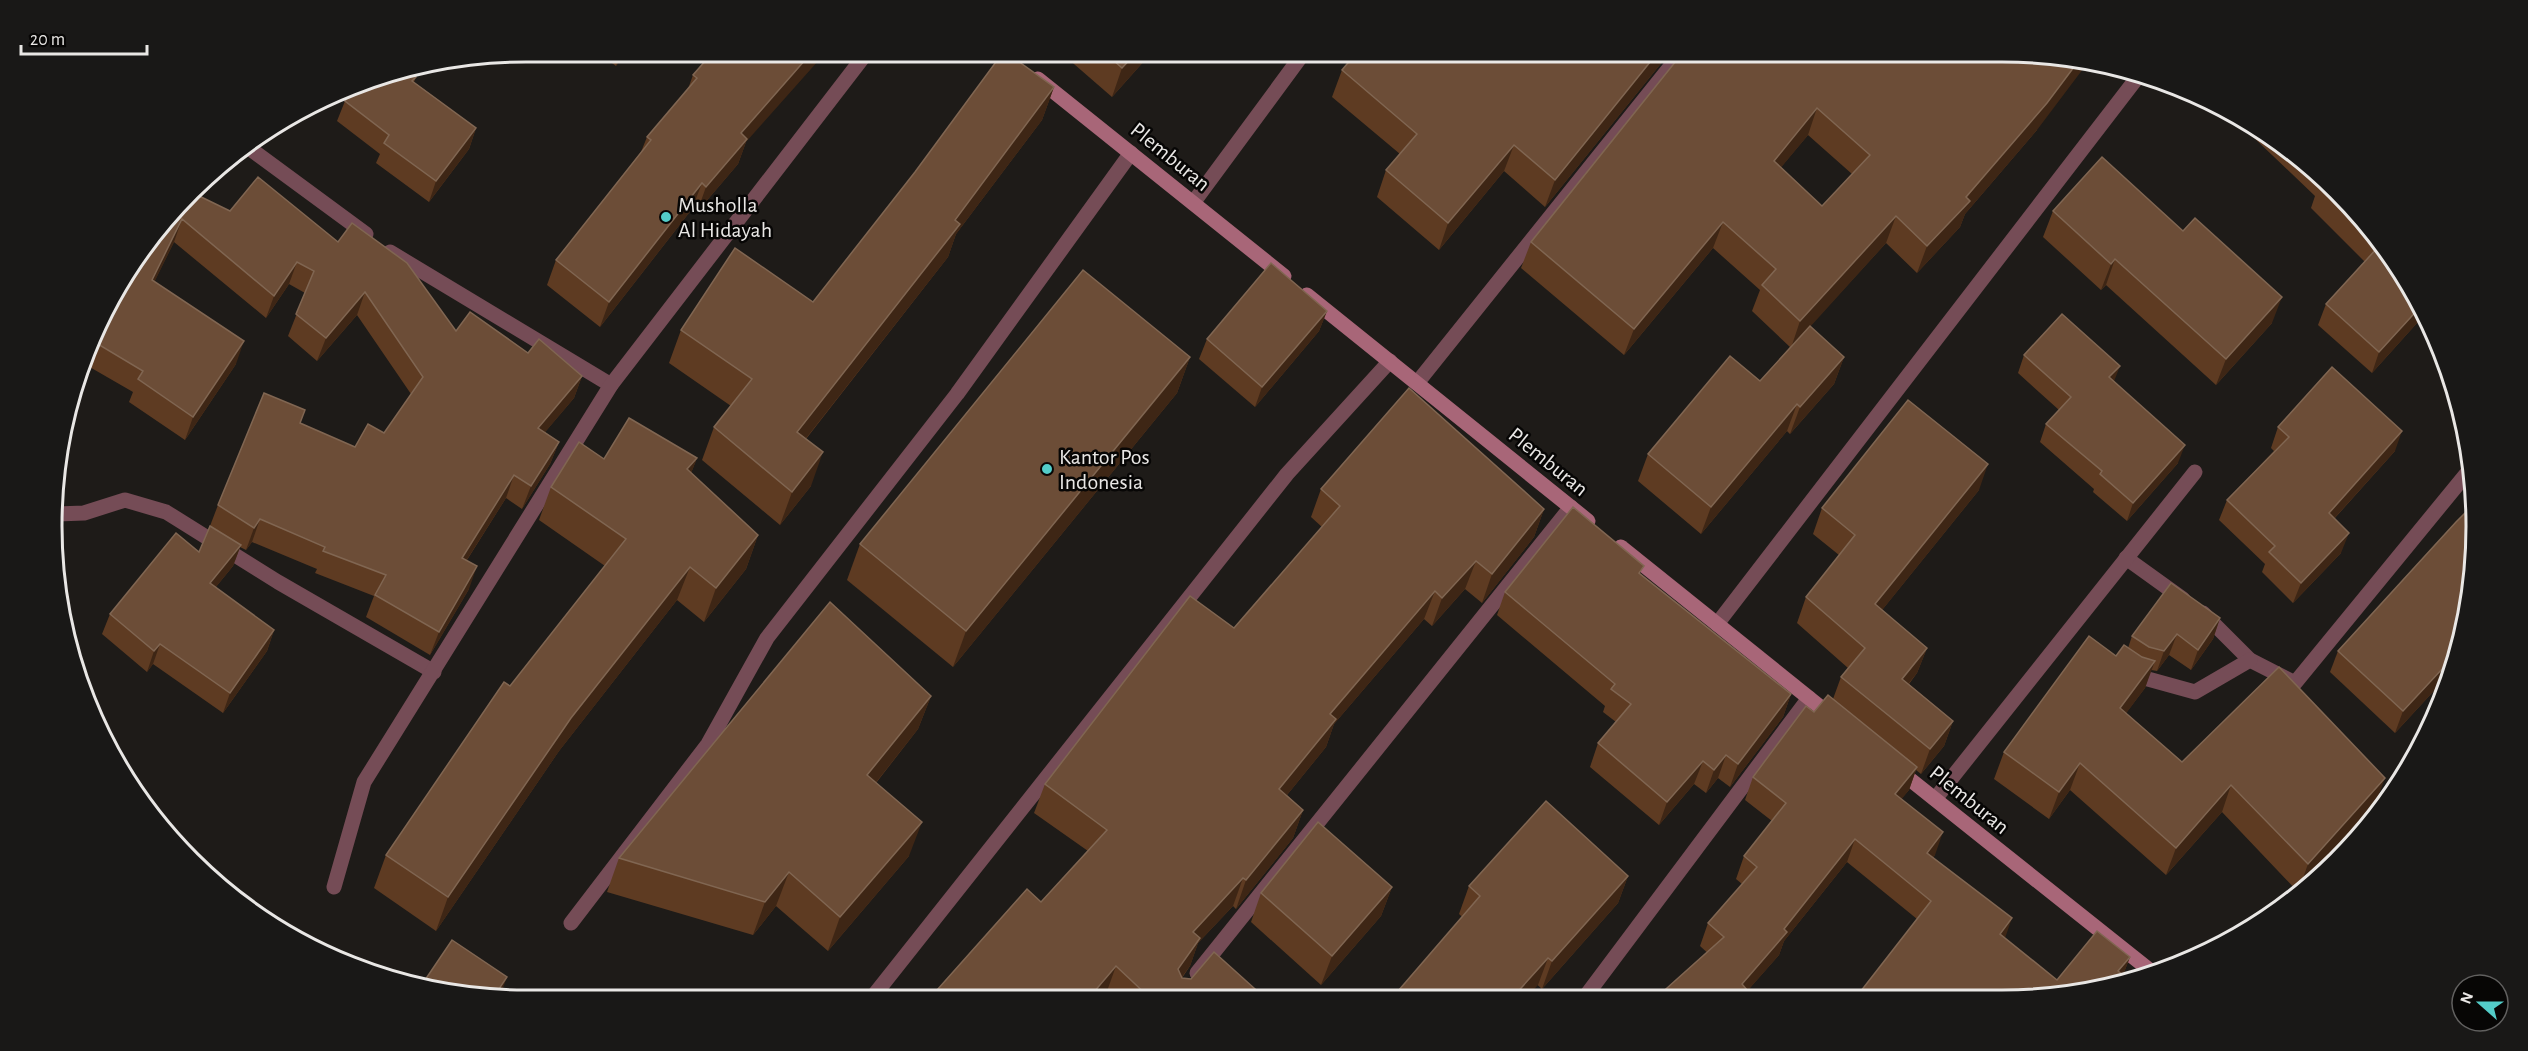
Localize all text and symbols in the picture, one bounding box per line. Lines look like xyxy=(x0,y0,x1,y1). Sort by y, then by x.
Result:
scale bar xyxy=(21,18,147,56)
text: 20 m xyxy=(30,31,65,49)
street label: Plemburan xyxy=(1126,118,1214,195)
place label: Musholla Al Hidayah xyxy=(678,194,772,241)
marker: Musholla Al Hidayah xyxy=(659,210,673,224)
street label: Plemburan xyxy=(1504,423,1592,500)
place label: Kantor Pos Indonesia xyxy=(1059,446,1150,493)
marker: Kantor Pos Indonesia xyxy=(1040,462,1054,476)
street label: Plemburan xyxy=(1925,761,2013,838)
north arrow xyxy=(2450,973,2510,1033)
text: N xyxy=(2457,990,2476,1006)

